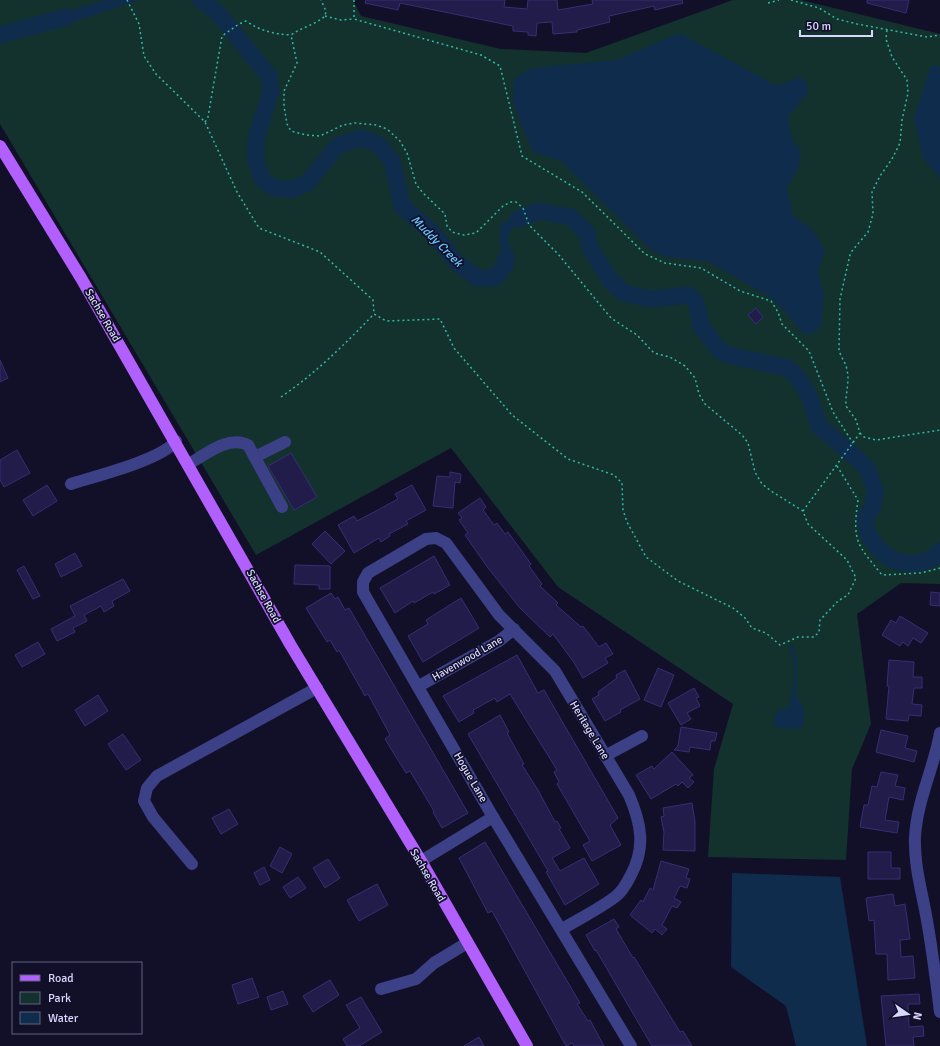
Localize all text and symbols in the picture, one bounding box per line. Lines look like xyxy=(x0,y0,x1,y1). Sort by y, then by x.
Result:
scale bar xyxy=(800,12,872,38)
text: 50 m xyxy=(806,19,831,34)
water label: Muddy Creek xyxy=(408,212,466,271)
street label: Sachse Road xyxy=(82,286,123,344)
street label: Sachse Road xyxy=(244,567,284,625)
street label: Havenwood Lane xyxy=(430,633,505,684)
street label: Heritage Lane xyxy=(567,699,612,762)
street label: Hogue Lane xyxy=(451,750,490,805)
street label: Sachse Road xyxy=(407,846,448,904)
legend xyxy=(12,962,142,1034)
text: Road xyxy=(48,971,74,986)
text: Park xyxy=(48,991,71,1006)
north arrow xyxy=(888,994,928,1034)
text: Water xyxy=(48,1011,79,1026)
text: N xyxy=(910,1011,924,1021)

